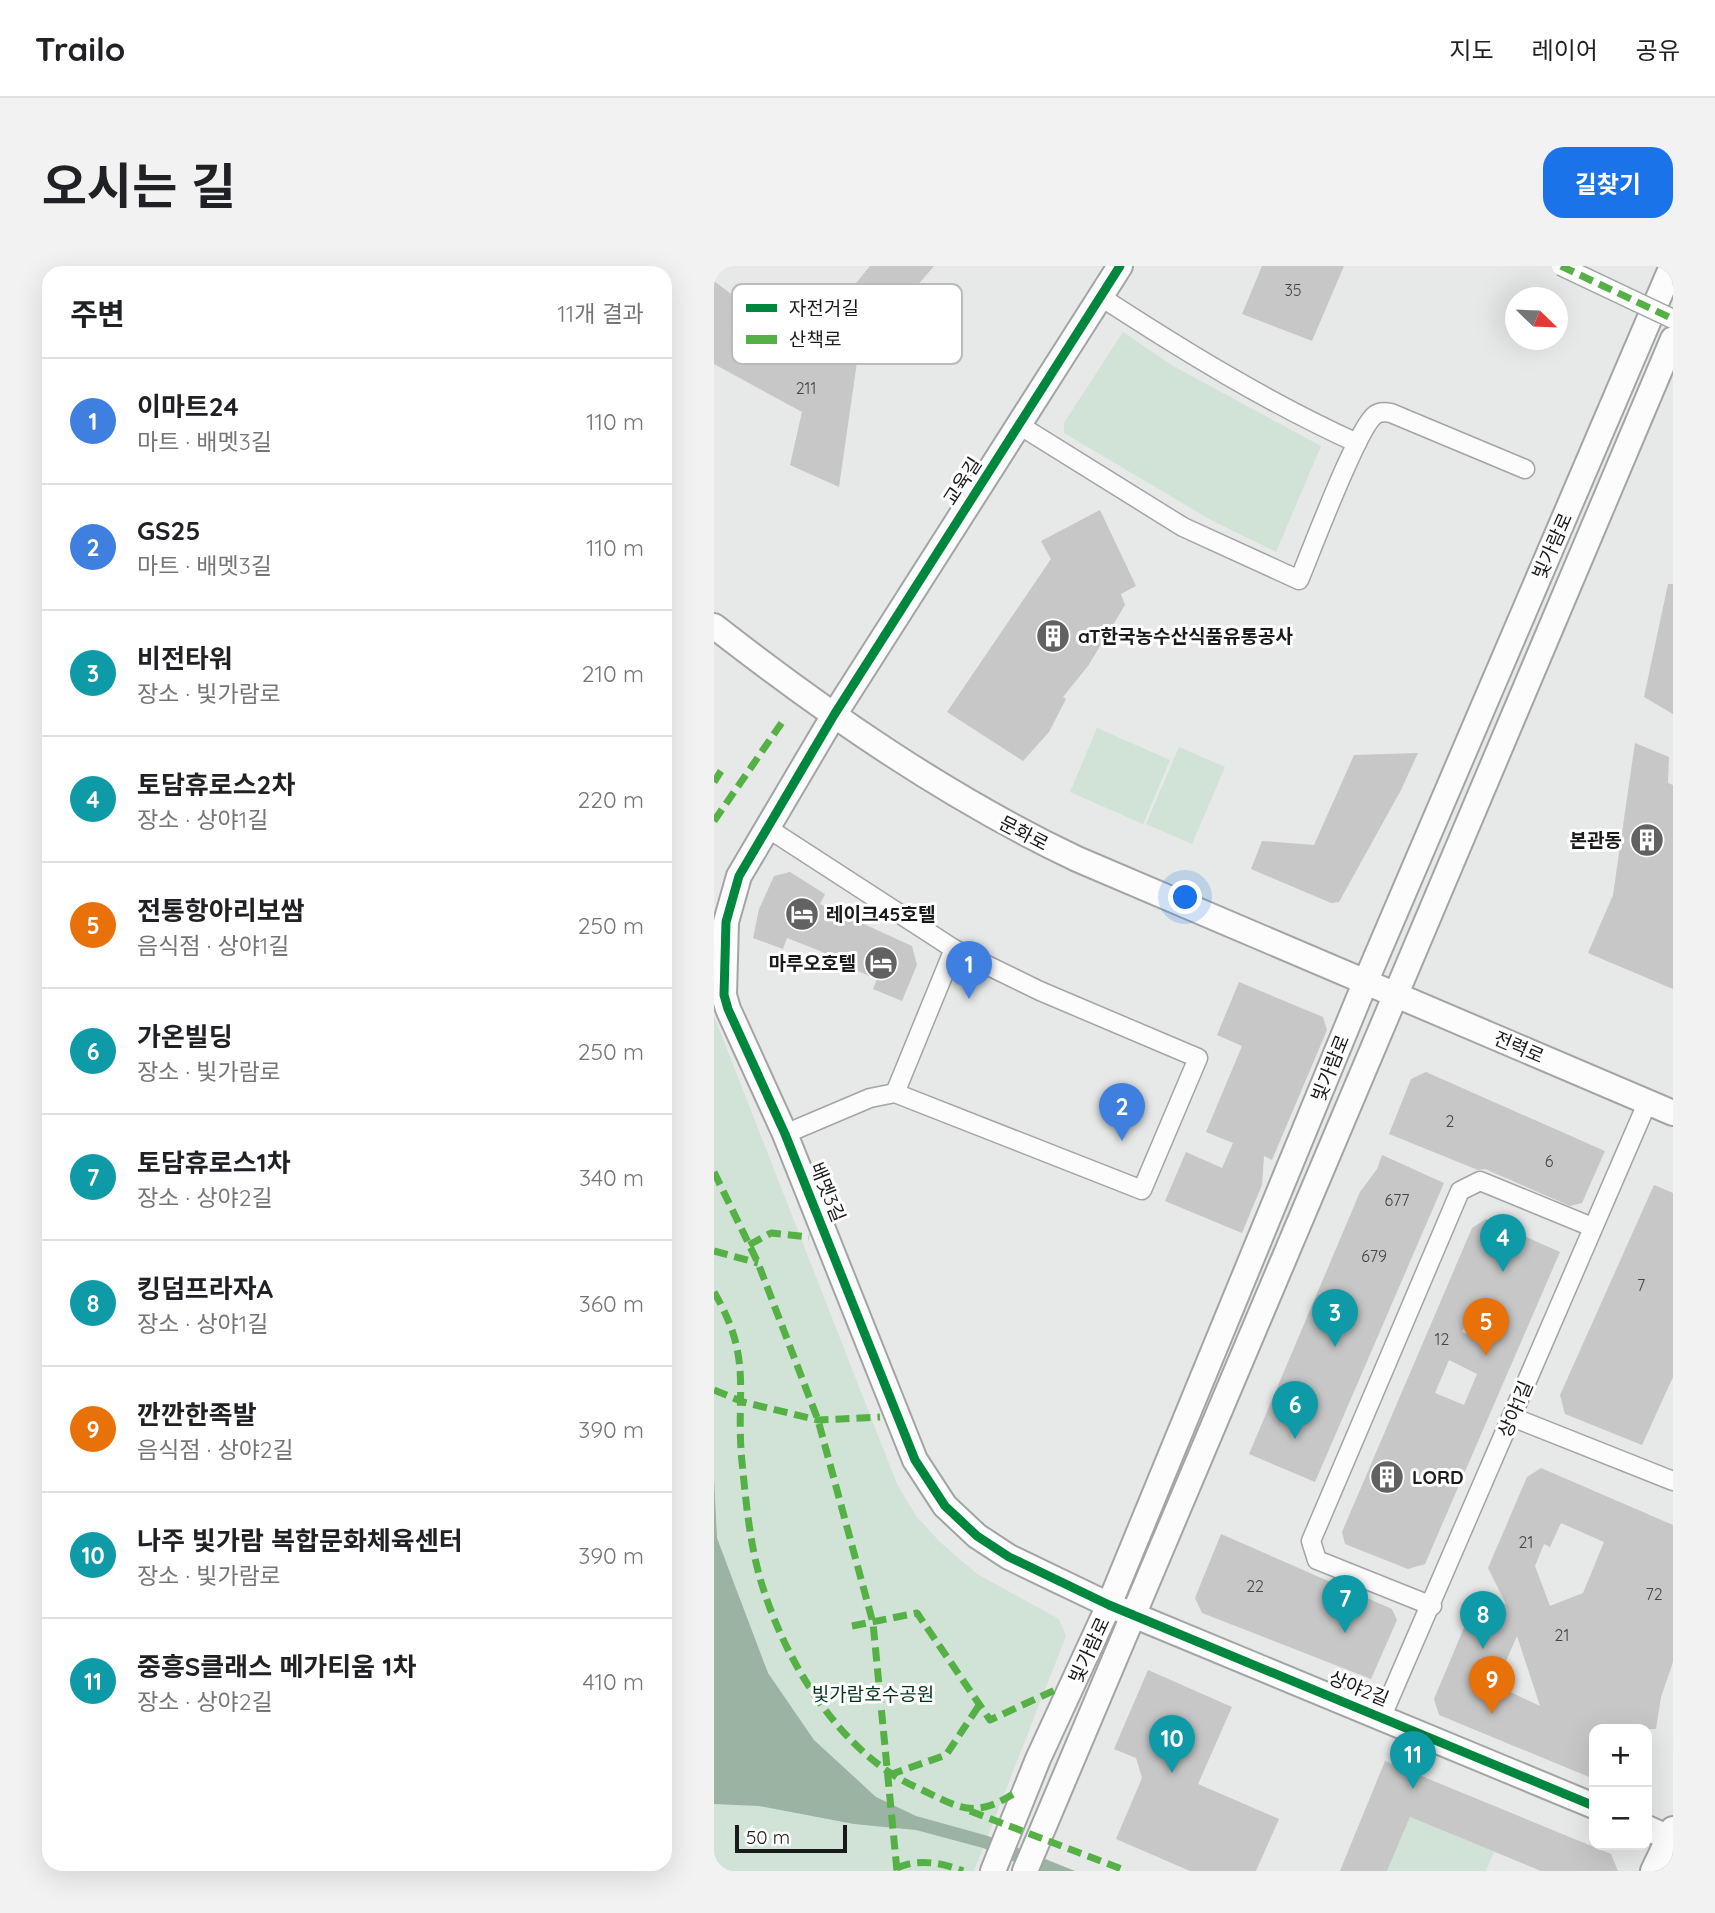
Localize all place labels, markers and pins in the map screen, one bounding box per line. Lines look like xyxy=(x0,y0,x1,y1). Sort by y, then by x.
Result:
building icon: aT한국농수산식품유통공사 xyxy=(1034,617,1072,655)
place label: aT한국농수산식품유통공사 xyxy=(1078,624,1293,648)
building icon: 본관동 xyxy=(1628,821,1666,859)
place label: 본관동 xyxy=(1570,828,1622,852)
hotel icon: 레이크45호텔 xyxy=(783,895,821,933)
place label: 레이크45호텔 xyxy=(826,902,936,926)
pin: 1 xyxy=(946,941,992,999)
hotel icon: 마루오호텔 xyxy=(862,944,900,982)
place label: 마루오호텔 xyxy=(769,951,856,975)
pin: 2 xyxy=(1099,1083,1145,1141)
pin: 4 xyxy=(1480,1214,1526,1272)
pin: 3 xyxy=(1312,1289,1358,1347)
pin: 5 xyxy=(1463,1298,1509,1356)
pin: 6 xyxy=(1272,1381,1318,1439)
building icon: LORD xyxy=(1368,1458,1406,1496)
place label: LORD xyxy=(1412,1465,1464,1489)
pin: 7 xyxy=(1322,1575,1368,1633)
pin: 8 xyxy=(1460,1591,1506,1649)
pin: 9 xyxy=(1469,1656,1515,1714)
pin: 10 xyxy=(1149,1715,1195,1773)
pin: 11 xyxy=(1390,1731,1436,1789)

